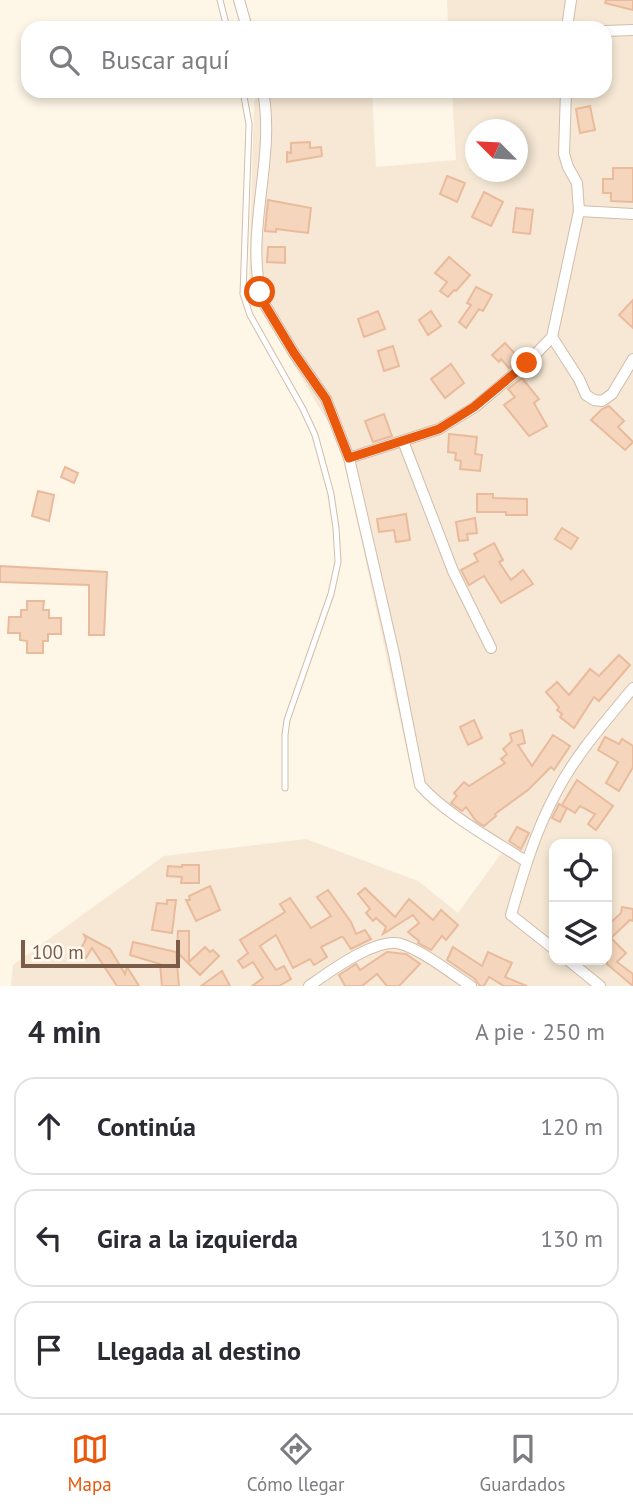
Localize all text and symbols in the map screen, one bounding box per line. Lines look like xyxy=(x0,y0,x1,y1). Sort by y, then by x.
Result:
search box xyxy=(21,21,612,98)
icon: search xyxy=(45,41,83,79)
text: Buscar aquí xyxy=(101,43,229,76)
north arrow xyxy=(465,119,528,182)
route start xyxy=(244,276,275,307)
route end xyxy=(511,347,542,378)
map controls xyxy=(549,839,612,965)
button: locate xyxy=(549,839,612,902)
button: layers xyxy=(549,902,612,965)
scale bar xyxy=(21,937,180,969)
text: 100 m xyxy=(32,940,84,964)
text: 4 min xyxy=(28,1012,101,1051)
text: A pie · 250 m xyxy=(475,1017,605,1046)
icon: ahead xyxy=(30,1107,68,1145)
text: Continúa xyxy=(97,1110,196,1143)
text: 120 m xyxy=(541,1112,603,1141)
icon: left xyxy=(30,1219,68,1257)
text: Gira a la izquierda xyxy=(97,1222,298,1255)
text: 130 m xyxy=(541,1224,603,1253)
icon: arrive xyxy=(30,1331,68,1369)
text: Llegada al destino xyxy=(97,1334,301,1367)
tab: Mapa xyxy=(68,1430,112,1496)
tab: Cómo llegar xyxy=(247,1430,345,1496)
tab: Guardados xyxy=(480,1430,565,1496)

